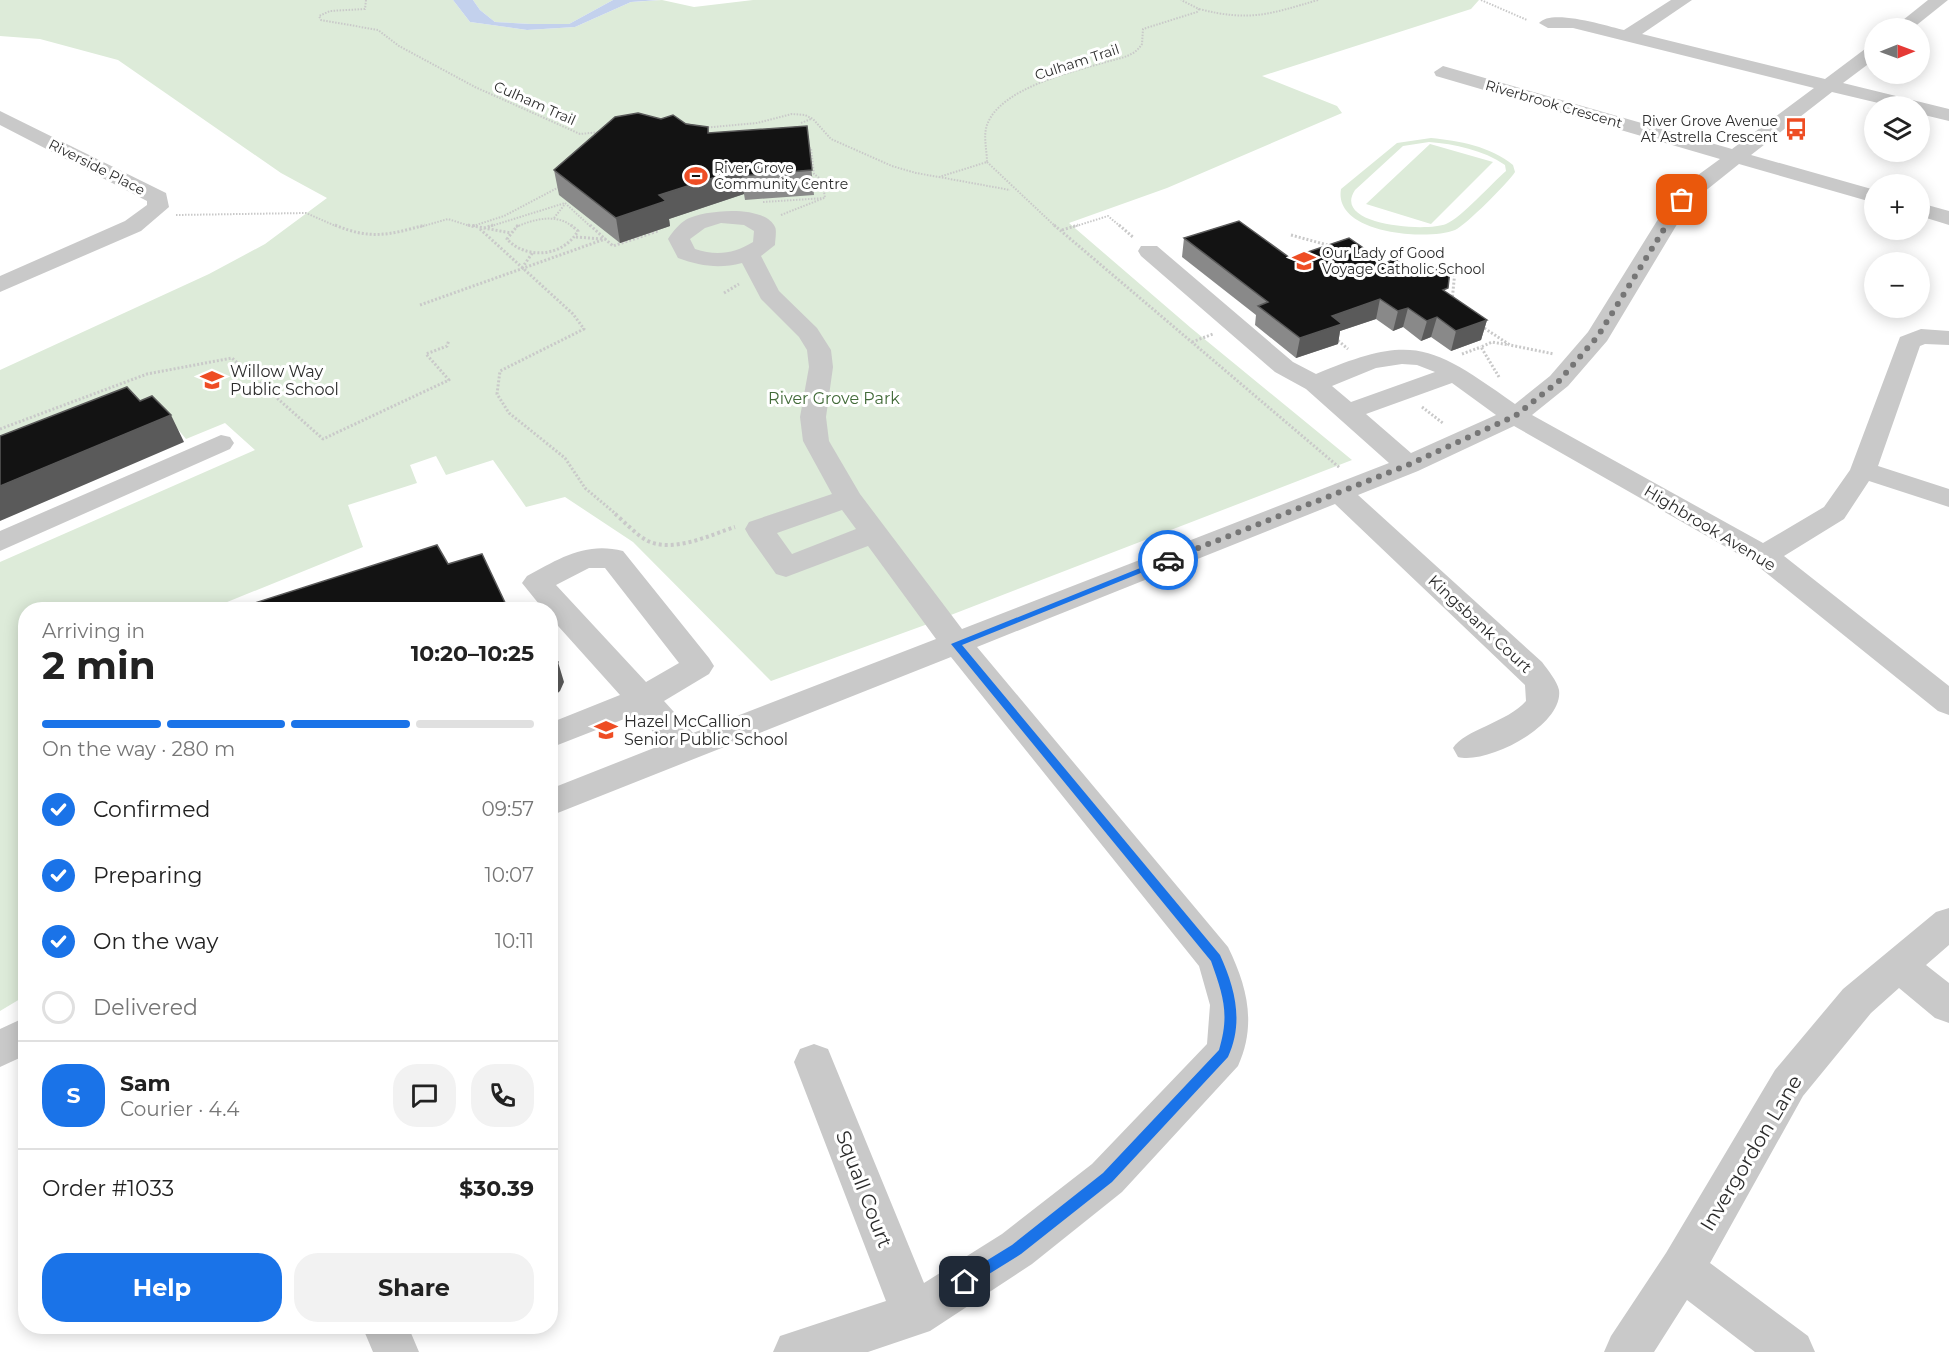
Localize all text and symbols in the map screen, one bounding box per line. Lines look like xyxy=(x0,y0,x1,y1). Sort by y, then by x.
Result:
north arrow xyxy=(1864,18,1930,84)
map controls xyxy=(1864,18,1930,318)
street label: Culham Trail xyxy=(1032,40,1122,84)
street label: Riverbrook Crescent xyxy=(1483,76,1625,132)
street label: Culham Trail xyxy=(491,77,579,129)
button: layers xyxy=(1864,96,1930,162)
place label: River Grove Avenue At Astrella Crescent xyxy=(1641,112,1778,146)
bus stop icon: River Grove Avenue At Astrella Crescent xyxy=(1783,116,1809,142)
street label: Riverside Place xyxy=(46,135,148,199)
place label: River Grove Community Centre xyxy=(714,159,848,193)
sports icon: River Grove Community Centre xyxy=(683,163,709,189)
pin xyxy=(1656,174,1707,225)
button: + xyxy=(1864,174,1930,240)
icon: bag xyxy=(1665,183,1698,216)
place label: Our Lady of Good Voyage Catholic School xyxy=(1322,244,1485,278)
school or university icon: Our Lady of Good Voyage Catholic School xyxy=(1291,248,1317,274)
button: − xyxy=(1864,252,1930,318)
place label: Willow Way Public School xyxy=(230,362,339,399)
school or university icon: Willow Way Public School xyxy=(199,367,225,393)
park label: River Grove Park xyxy=(768,389,900,408)
street label: Highbrook Avenue xyxy=(1641,481,1779,575)
courier xyxy=(1138,530,1198,590)
icon: car xyxy=(1152,544,1185,577)
street label: Kingsbank Court xyxy=(1424,571,1536,677)
text: Arriving in xyxy=(42,619,145,643)
text: 10:20–10:25 xyxy=(411,640,534,667)
text: 2 min xyxy=(42,641,156,689)
place label: Hazel McCallion Senior Public School xyxy=(624,712,788,749)
school or university icon: Hazel McCallion Senior Public School xyxy=(593,717,619,743)
text: On the way · 280 m xyxy=(42,737,235,761)
icon: check xyxy=(42,793,75,826)
text: Confirmed xyxy=(93,796,210,823)
text: 09:57 xyxy=(482,797,534,821)
icon: check xyxy=(42,859,75,892)
text: Preparing xyxy=(93,862,202,889)
text: 10:07 xyxy=(484,863,534,887)
icon: check xyxy=(42,925,75,958)
text: On the way xyxy=(93,928,218,955)
text: 10:11 xyxy=(495,929,534,953)
text: Delivered xyxy=(93,994,198,1021)
button: chat xyxy=(393,1064,456,1127)
button: phone xyxy=(471,1064,534,1127)
text: Sam xyxy=(120,1070,171,1097)
street label: Invergordon Lane xyxy=(1695,1071,1807,1235)
text: S xyxy=(66,1082,81,1109)
text: Courier · 4.4 xyxy=(120,1097,239,1121)
street label: Squall Court xyxy=(831,1127,897,1251)
text: Order #1033 xyxy=(42,1175,174,1202)
text: $30.39 xyxy=(459,1175,534,1202)
button: Help xyxy=(42,1253,282,1322)
button: Share xyxy=(294,1253,534,1322)
pin xyxy=(939,1256,990,1307)
icon: home xyxy=(948,1265,981,1298)

